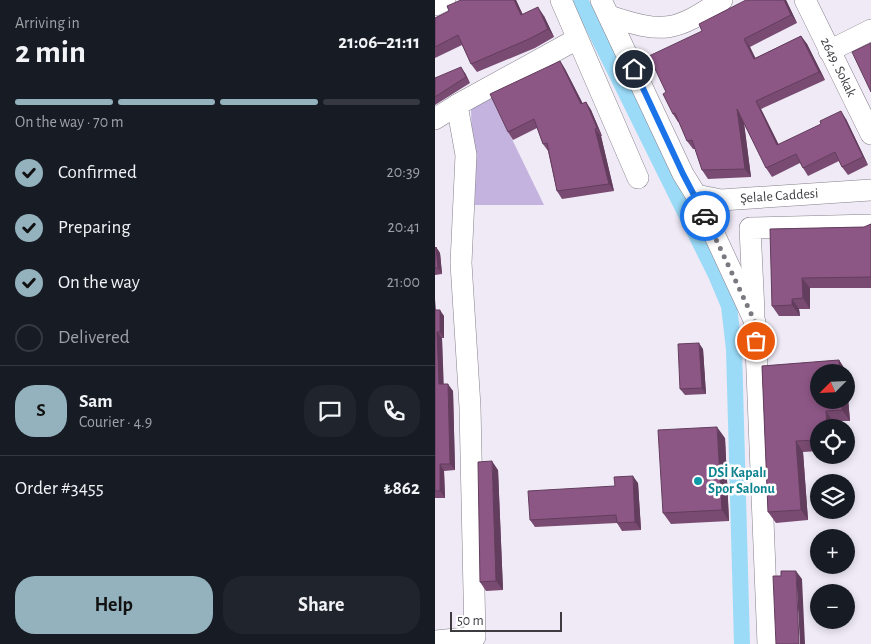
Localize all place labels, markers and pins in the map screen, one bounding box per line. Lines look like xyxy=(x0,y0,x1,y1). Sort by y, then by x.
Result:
pin xyxy=(613,48,655,90)
pin xyxy=(735,320,777,362)
place label: DSİ Kapalı Spor Salonu xyxy=(708,464,775,496)
marker: DSİ Kapalı Spor Salonu xyxy=(692,475,704,487)

